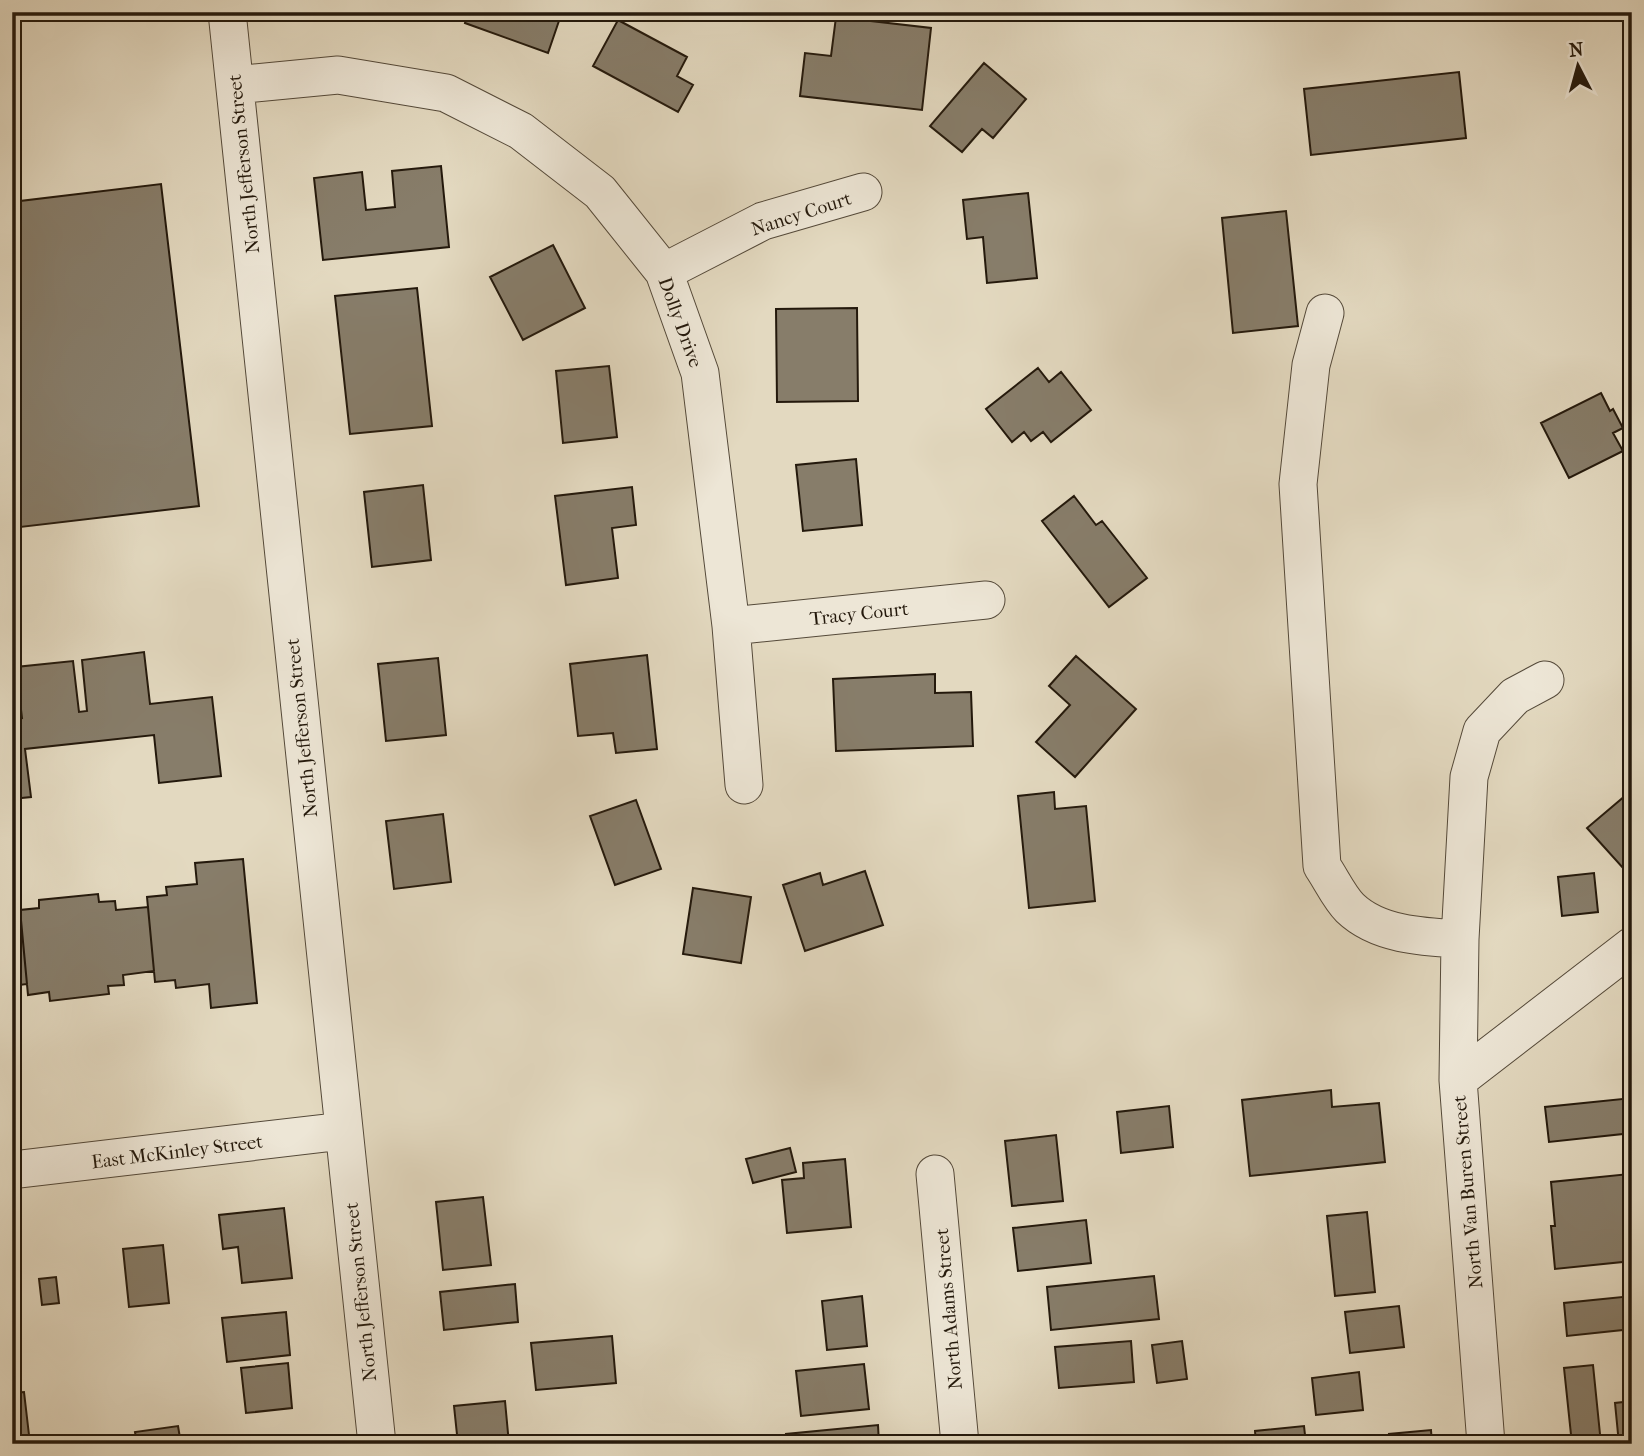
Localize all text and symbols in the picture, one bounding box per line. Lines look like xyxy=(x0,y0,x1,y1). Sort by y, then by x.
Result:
north arrow xyxy=(1542,32,1612,102)
text: N xyxy=(1568,38,1585,62)
street label: North Jefferson Street xyxy=(224,73,264,254)
street label: Nancy Court xyxy=(748,187,854,241)
street label: Dolly Drive xyxy=(654,274,707,371)
street label: Tracy Court xyxy=(809,598,910,630)
street label: North Jefferson Street xyxy=(282,637,322,818)
street label: North Van Buren Street xyxy=(1449,1094,1487,1290)
street label: East McKinley Street xyxy=(90,1131,264,1173)
street label: North Jefferson Street xyxy=(341,1201,381,1382)
street label: North Adams Street xyxy=(931,1227,967,1390)

